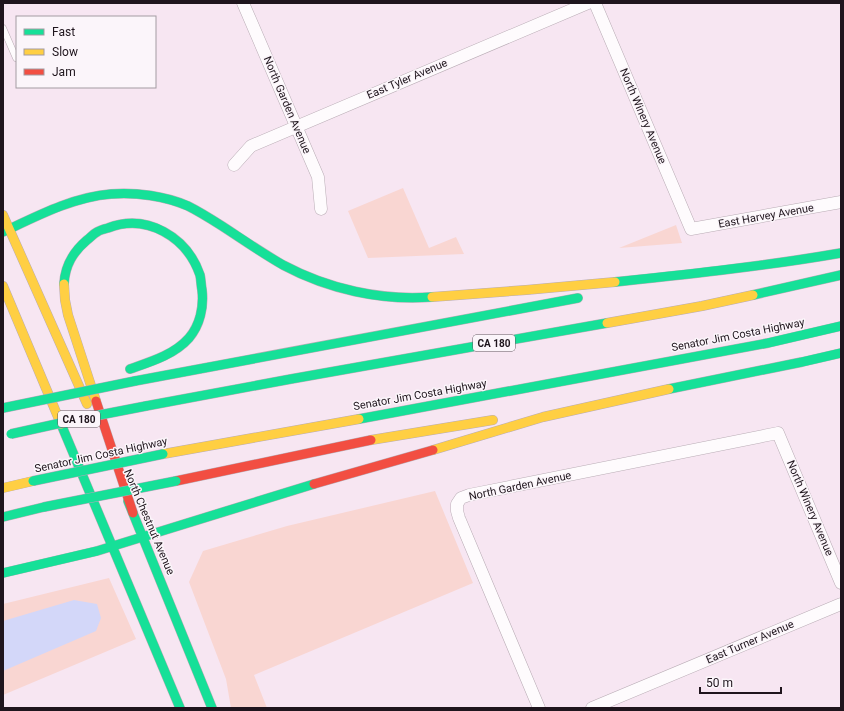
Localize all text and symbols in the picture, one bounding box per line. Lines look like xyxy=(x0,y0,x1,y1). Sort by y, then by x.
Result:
legend xyxy=(16,16,156,88)
text: Fast xyxy=(52,25,75,39)
text: Slow xyxy=(52,45,78,59)
street label: North Garden Avenue xyxy=(261,54,313,156)
street label: East Tyler Avenue xyxy=(365,56,449,102)
text: Jam xyxy=(52,65,76,79)
street label: North Winery Avenue xyxy=(617,66,669,166)
street label: East Harvey Avenue xyxy=(717,201,815,231)
street label: Senator Jim Costa Highway xyxy=(670,316,806,354)
road number: CA 180 xyxy=(473,335,515,351)
street label: Senator Jim Costa Highway xyxy=(352,377,489,413)
road number: CA 180 xyxy=(58,411,100,427)
street label: Senator Jim Costa Highway xyxy=(33,434,169,475)
street label: North Winery Avenue xyxy=(784,458,836,558)
street label: North Chestnut Avenue xyxy=(121,467,177,577)
street label: North Garden Avenue xyxy=(468,469,573,503)
street label: East Turner Avenue xyxy=(704,618,796,666)
scale bar xyxy=(700,669,781,695)
text: 50 m xyxy=(706,676,733,690)

